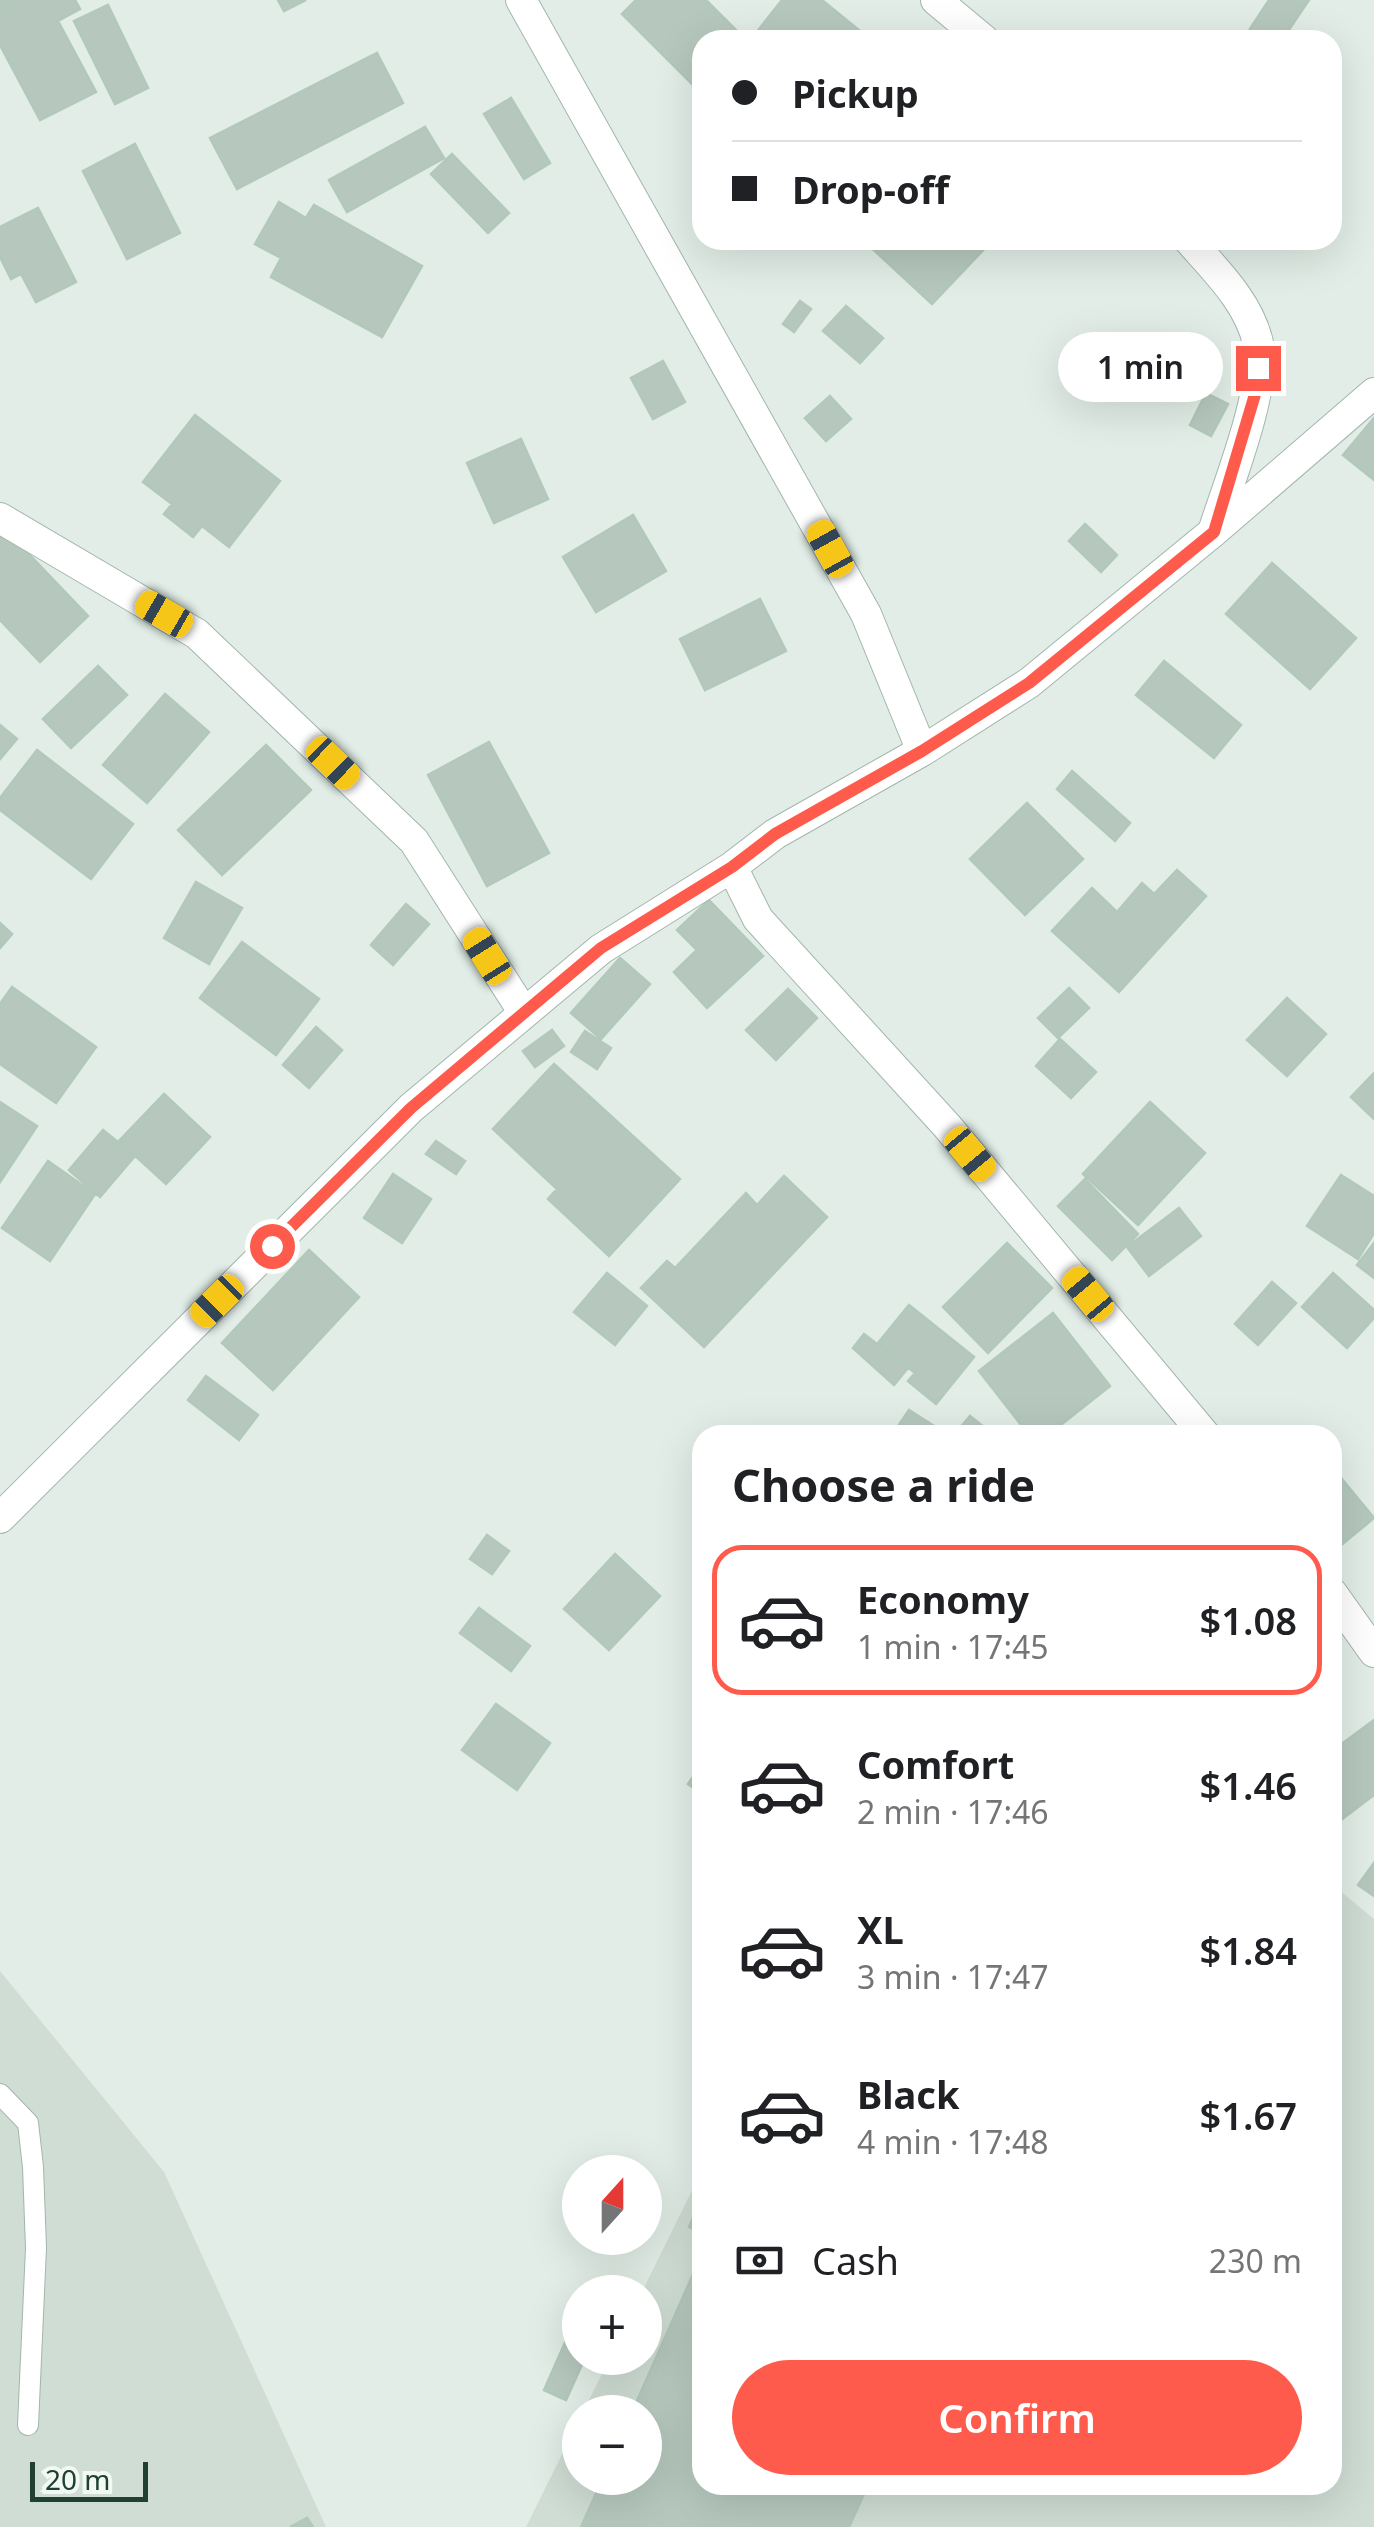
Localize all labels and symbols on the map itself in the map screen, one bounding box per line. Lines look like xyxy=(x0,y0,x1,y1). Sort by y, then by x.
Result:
callout: 1 min xyxy=(1058,333,1223,403)
route end xyxy=(1236,346,1281,391)
car xyxy=(802,515,858,583)
car xyxy=(131,586,197,642)
car xyxy=(301,731,365,795)
car xyxy=(458,923,516,989)
car xyxy=(939,1121,1001,1187)
route start xyxy=(250,1224,295,1269)
car xyxy=(1057,1261,1119,1327)
car xyxy=(185,1269,249,1333)
north arrow xyxy=(562,2155,662,2255)
scale bar xyxy=(30,2457,148,2502)

